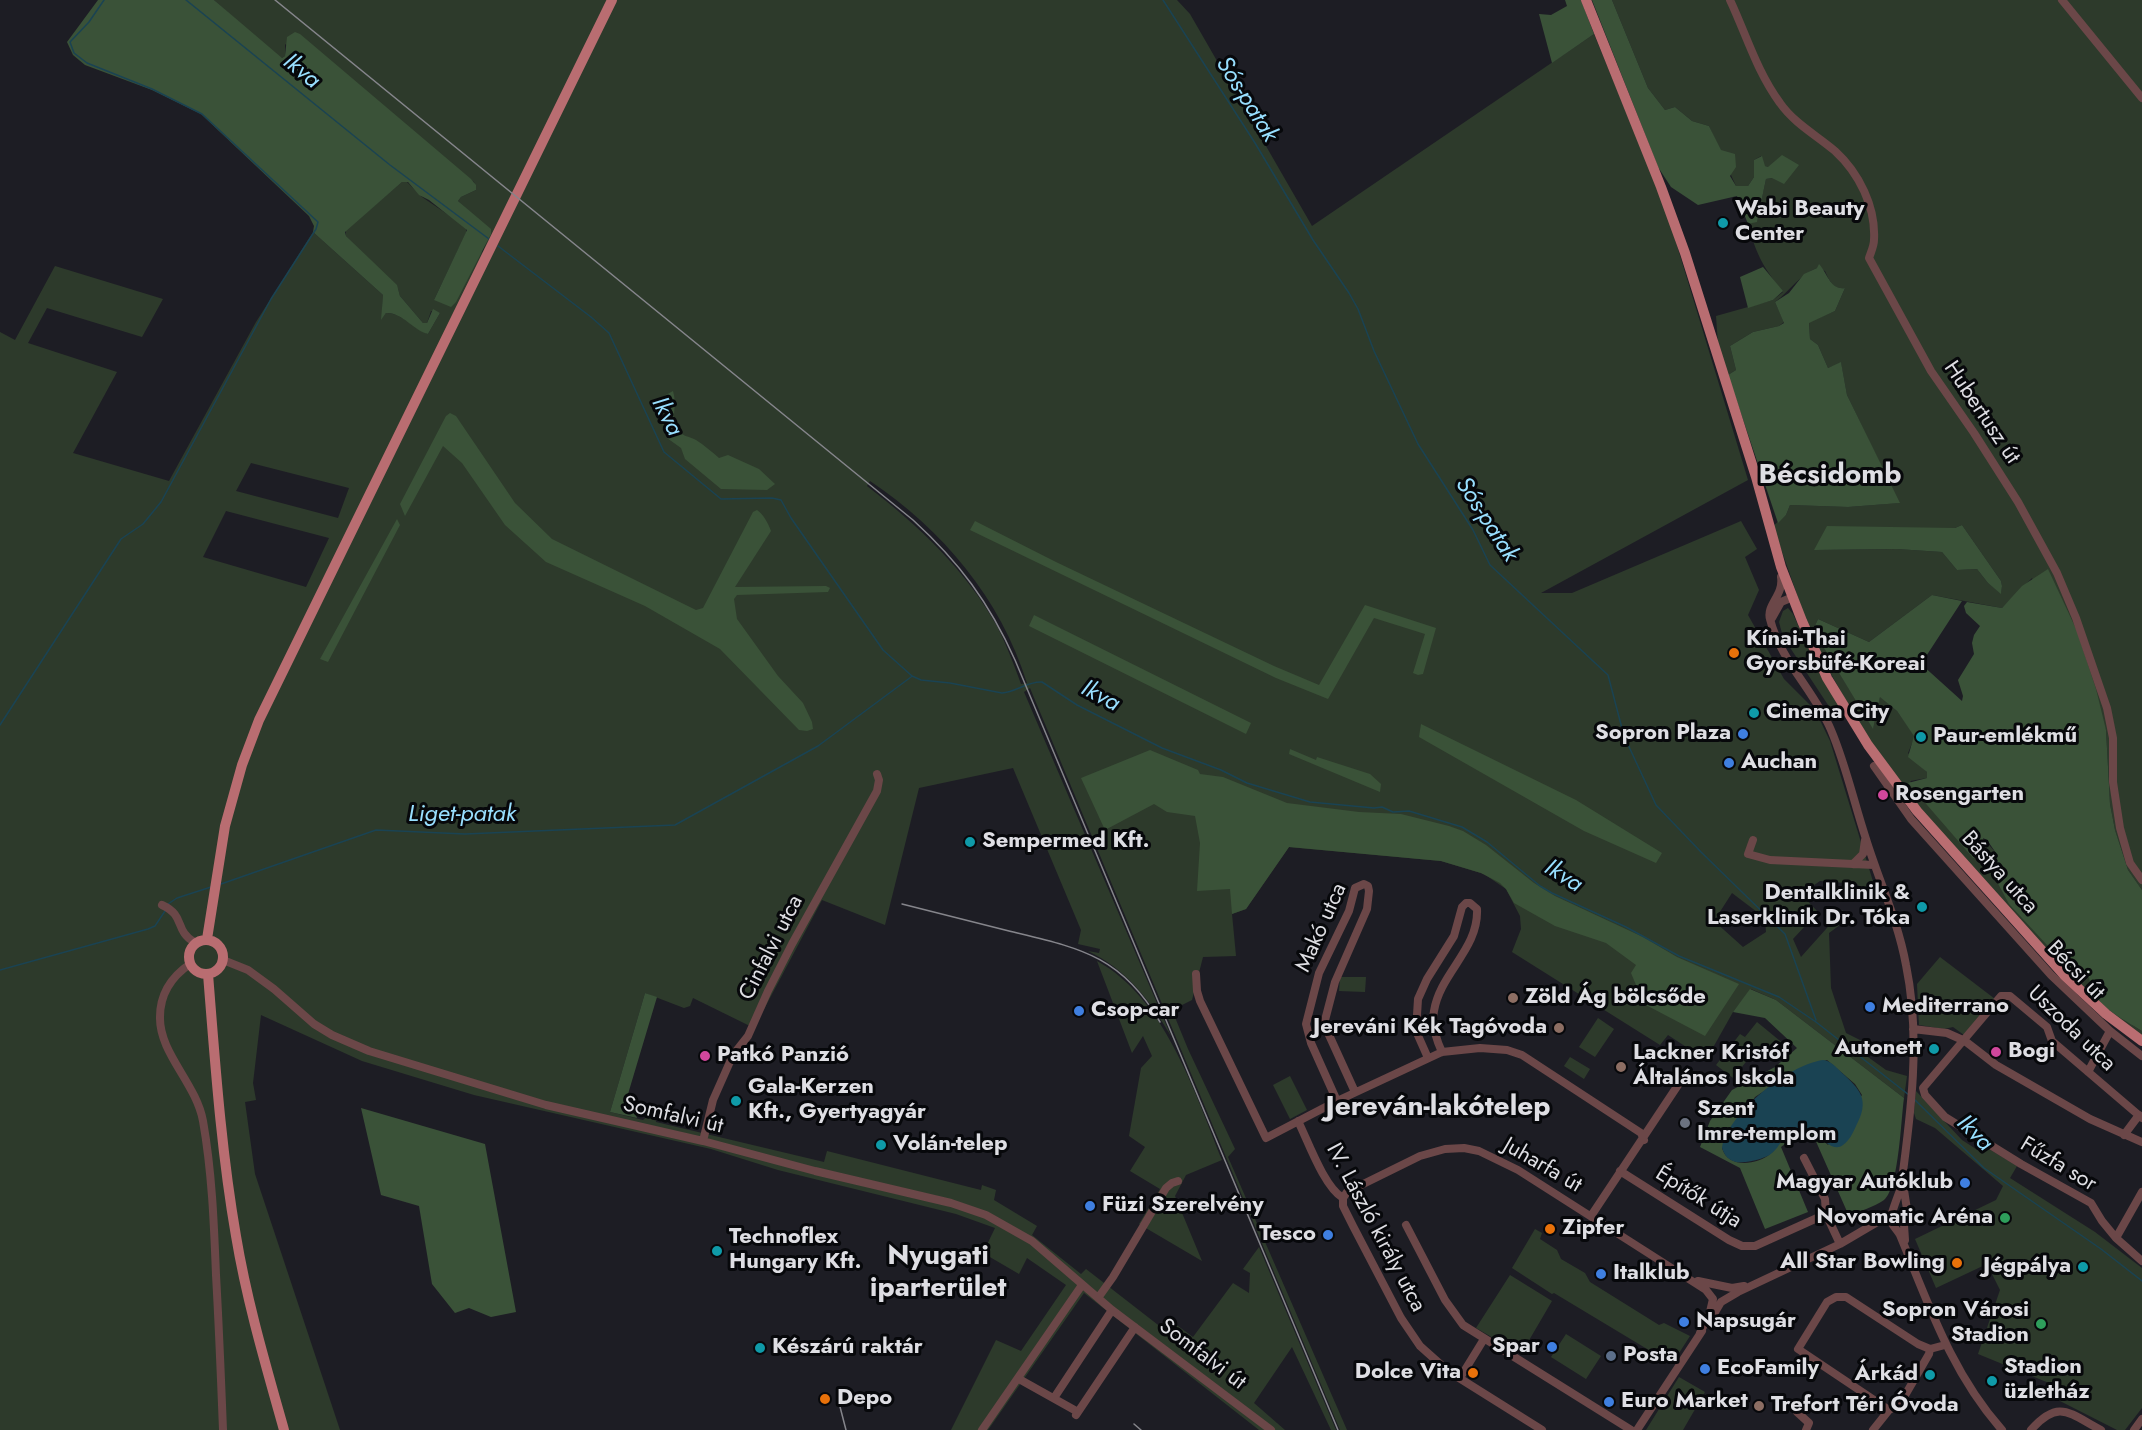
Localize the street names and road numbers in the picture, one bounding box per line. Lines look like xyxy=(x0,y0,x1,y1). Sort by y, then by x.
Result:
street label: Hubertusz út xyxy=(1937,357,2025,469)
street label: Bástya utca xyxy=(1955,826,2043,920)
street label: Makó utca xyxy=(1291,880,1353,976)
street label: Cinfalvi utca xyxy=(734,891,810,1005)
street label: Bécsi út xyxy=(2040,936,2110,1006)
street label: Uszoda utca xyxy=(2022,981,2120,1077)
street label: Somfalvi út xyxy=(620,1092,726,1140)
street label: Fűzfa sor xyxy=(2015,1132,2101,1198)
street label: Juharfa út xyxy=(1498,1133,1586,1199)
street label: IV. László király utca xyxy=(1319,1139,1431,1317)
street label: Építők útja xyxy=(1650,1161,1746,1235)
street label: Somfalvi út xyxy=(1153,1314,1251,1396)

